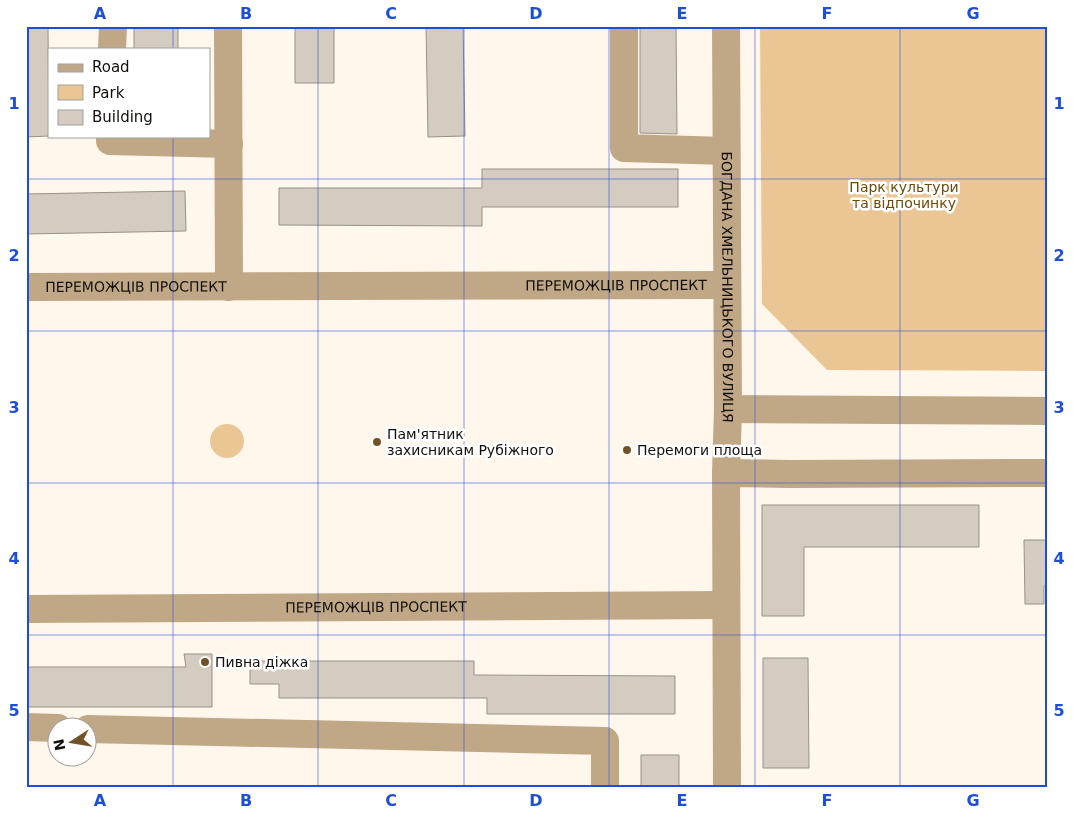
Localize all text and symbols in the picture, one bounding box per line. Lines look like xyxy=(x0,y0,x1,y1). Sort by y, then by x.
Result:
text: A xyxy=(94,4,107,23)
text: B xyxy=(240,4,252,23)
text: C xyxy=(385,4,397,23)
text: D xyxy=(529,4,543,23)
text: E xyxy=(677,4,687,23)
text: F xyxy=(822,4,832,23)
text: G xyxy=(966,4,980,23)
legend xyxy=(48,48,210,138)
text: Road xyxy=(92,58,130,76)
text: Park xyxy=(92,84,125,102)
text: 1 xyxy=(8,94,20,113)
text: 1 xyxy=(1053,94,1065,113)
text: Building xyxy=(92,108,153,126)
street label: БОГДАНА ХМЕЛЬНИЦЬКОГО ВУЛИЦЯ xyxy=(719,151,736,423)
park label: Парк культури та відпочинку xyxy=(849,179,959,211)
text: 2 xyxy=(8,246,20,265)
text: 2 xyxy=(1053,246,1065,265)
street label: ПЕРЕМОЖЦІВ ПРОСПЕКТ xyxy=(525,277,707,294)
street label: ПЕРЕМОЖЦІВ ПРОСПЕКТ xyxy=(45,278,227,295)
text: 3 xyxy=(8,398,20,417)
text: 3 xyxy=(1053,398,1065,417)
place label: Пам'ятник захисникам Рубіжного xyxy=(387,426,554,458)
marker: Пам'ятник захисникам Рубіжного xyxy=(371,436,383,448)
place label: Перемоги площа xyxy=(637,442,762,458)
marker: Перемоги площа xyxy=(621,444,633,456)
text: 4 xyxy=(8,549,20,568)
text: 4 xyxy=(1053,549,1065,568)
street label: ПЕРЕМОЖЦІВ ПРОСПЕКТ xyxy=(285,598,467,616)
place label: Пивна діжка xyxy=(215,654,308,670)
marker: Пивна діжка xyxy=(199,656,211,668)
text: 5 xyxy=(8,701,20,720)
text: 5 xyxy=(1053,701,1065,720)
north arrow xyxy=(48,716,98,766)
text: N xyxy=(50,737,68,752)
text: A xyxy=(94,791,107,810)
text: B xyxy=(240,791,252,810)
text: C xyxy=(385,791,397,810)
text: D xyxy=(529,791,543,810)
text: E xyxy=(677,791,687,810)
text: F xyxy=(822,791,832,810)
text: G xyxy=(966,791,980,810)

